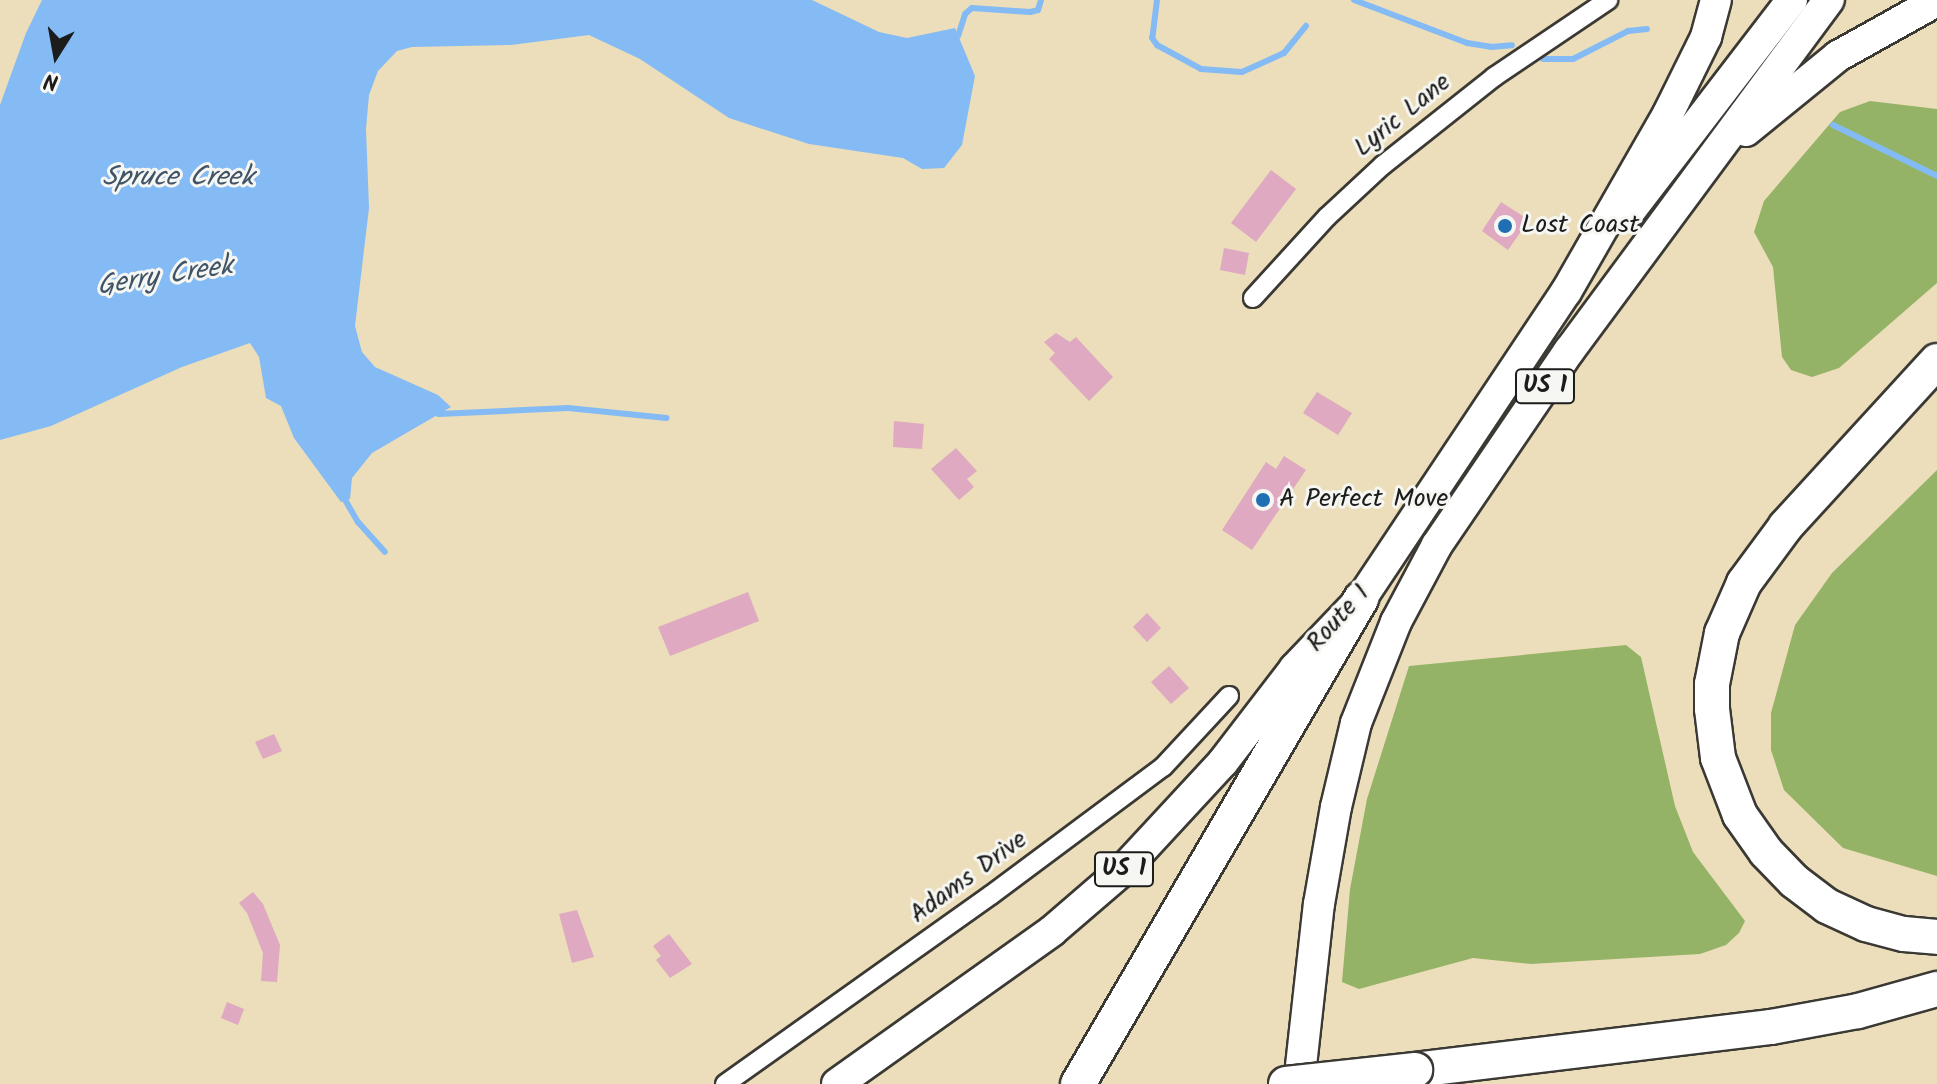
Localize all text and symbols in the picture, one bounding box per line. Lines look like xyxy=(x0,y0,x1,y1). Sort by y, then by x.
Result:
north arrow xyxy=(16,16,96,96)
text: N xyxy=(41,62,61,99)
street label: Lyric Lane xyxy=(1348,68,1458,164)
water label: Spruce Creek xyxy=(102,161,254,195)
place label: Lost Coast xyxy=(1521,210,1639,242)
marker: Lost Coast xyxy=(1496,217,1514,235)
water label: Gerry Creek xyxy=(95,250,235,304)
road number: US 1 xyxy=(1513,366,1577,406)
place label: A Perfect Move xyxy=(1279,484,1448,516)
marker: A Perfect Move xyxy=(1254,491,1272,509)
street label: Route 1 xyxy=(1301,579,1377,659)
street label: Adams Drive xyxy=(904,825,1034,931)
road number: US 1 xyxy=(1092,849,1156,889)

